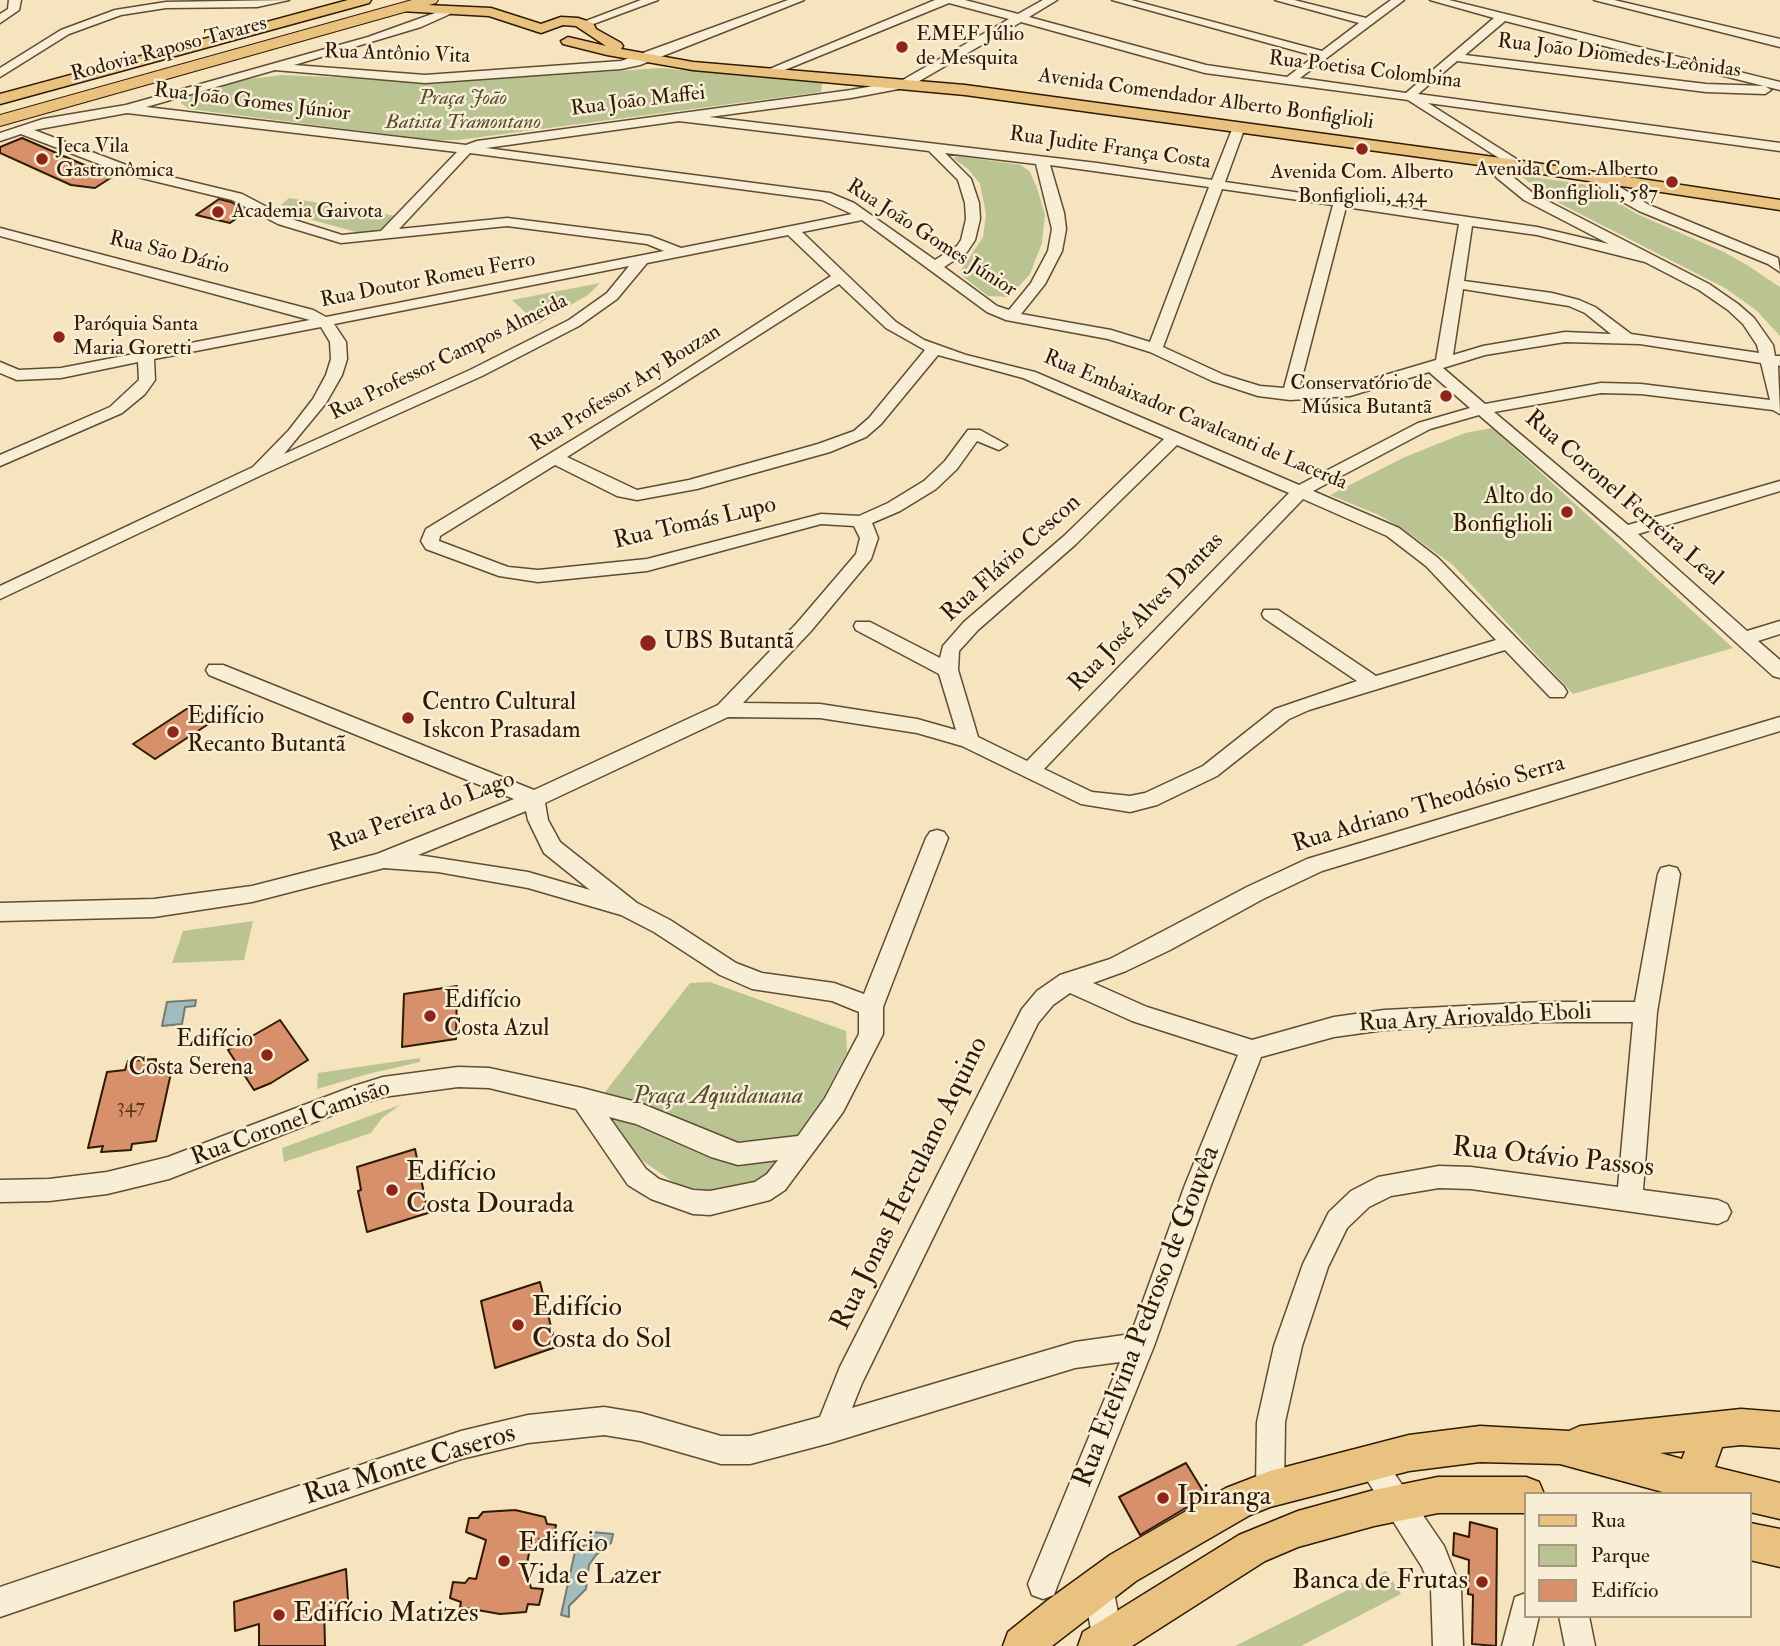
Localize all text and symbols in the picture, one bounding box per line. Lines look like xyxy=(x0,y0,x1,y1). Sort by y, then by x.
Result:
street label: Rodovia Raposo Tavares xyxy=(68,12,270,88)
place label: EMEF Júlio de Mesquita xyxy=(916,22,1024,72)
street label: Rua João Diomedes Leônidas xyxy=(1496,30,1742,84)
marker: EMEF Júlio de Mesquita xyxy=(894,39,910,55)
street label: Rua Antônio Vita xyxy=(324,40,470,70)
street label: Rua Poetisa Colombina xyxy=(1267,47,1463,95)
street label: Avenida Comendador Alberto Bonfiglioli xyxy=(1037,64,1375,136)
street label: Rua João Gomes Júnior xyxy=(152,78,352,128)
street label: Rua João Maffei xyxy=(569,81,707,123)
park label: Praça João Batista Tramontano xyxy=(385,86,541,136)
street label: Rua Judite França Costa xyxy=(1008,122,1212,176)
place label: Jeca Vila Gastronômica xyxy=(56,134,174,184)
marker: Avenida Com. Alberto Bonfiglioli, 434 xyxy=(1354,141,1370,157)
marker: Jeca Vila Gastronômica xyxy=(34,151,50,167)
place label: Avenida Com. Alberto Bonfiglioli, 587 xyxy=(1475,157,1658,207)
place label: Avenida Com. Alberto Bonfiglioli, 434 xyxy=(1271,160,1453,210)
marker: Avenida Com. Alberto Bonfiglioli, 587 xyxy=(1664,174,1680,190)
street label: Rua João Gomes Júnior xyxy=(841,175,1021,303)
place label: Academia Gaivota xyxy=(232,199,383,225)
marker: Academia Gaivota xyxy=(210,204,226,220)
street label: Rua São Dário xyxy=(106,227,232,281)
street label: Rua Doutor Romeu Ferro xyxy=(319,248,537,314)
street label: Rua Professor Campos Almeida xyxy=(326,289,572,427)
place label: Paróquia Santa Maria Goretti xyxy=(73,312,198,362)
street label: Rua Professor Ary Bouzan xyxy=(526,320,726,458)
marker: Paróquia Santa Maria Goretti xyxy=(51,329,67,345)
street label: Rua Embaixador Cavalcanti de Lacerda xyxy=(1039,345,1351,497)
place label: Conservatório de Música Butantã xyxy=(1290,371,1432,421)
marker: Conservatório de Música Butantã xyxy=(1438,388,1454,404)
street label: Rua Coronel Ferreira Leal xyxy=(1518,405,1728,593)
place label: Alto do Bonfiglioli xyxy=(1452,484,1553,540)
street label: Rua Flávio Cescon xyxy=(936,489,1088,629)
street label: Rua Tomás Lupo xyxy=(611,491,779,557)
marker: Alto do Bonfiglioli xyxy=(1559,504,1575,520)
street label: Rua José Alves Dantas xyxy=(1063,527,1231,699)
place label: UBS Butantã xyxy=(664,629,794,657)
marker: UBS Butantã xyxy=(638,633,658,653)
place label: Centro Cultural Iskcon Prasadam xyxy=(422,690,581,746)
place label: Edifício Recanto Butantã xyxy=(187,704,346,760)
marker: Centro Cultural Iskcon Prasadam xyxy=(400,710,416,726)
marker: Edifício Recanto Butantã xyxy=(165,724,181,740)
street label: Rua Adriano Theodósio Serra xyxy=(1289,750,1569,860)
street label: Rua Pereira do Lago xyxy=(325,766,519,860)
place label: Edifício Costa Azul xyxy=(444,988,549,1044)
street label: Rua Ary Ariovaldo Eboli xyxy=(1358,999,1592,1039)
marker: Edifício Costa Azul xyxy=(422,1008,438,1024)
place label: Edifício Costa Serena xyxy=(128,1027,253,1083)
street label: Rua Jonas Herculano Aquino xyxy=(825,1032,997,1336)
marker: Edifício Costa Serena xyxy=(259,1047,275,1063)
street label: Rua Coronel Camisão xyxy=(188,1075,394,1173)
park label: Praça Aquidauana xyxy=(633,1084,803,1112)
house number: 347 xyxy=(117,1094,145,1120)
street label: Rua Otávio Passos xyxy=(1450,1132,1656,1186)
street label: Rua Etelvina Pedroso de Gouvêa xyxy=(1067,1142,1229,1492)
place label: Edifício Costa Dourada xyxy=(406,1157,574,1223)
marker: Edifício Costa Dourada xyxy=(384,1182,400,1198)
place label: Edifício Costa do Sol xyxy=(532,1292,671,1358)
marker: Edifício Costa do Sol xyxy=(510,1317,526,1333)
street label: Rua Monte Caseros xyxy=(300,1418,520,1514)
place label: Ipiranga xyxy=(1177,1481,1271,1515)
marker: Ipiranga xyxy=(1155,1490,1171,1506)
legend xyxy=(1524,1492,1752,1618)
text: Rua xyxy=(1591,1507,1625,1534)
place label: Edifício Vida e Lazer xyxy=(518,1528,661,1594)
text: Parque xyxy=(1591,1542,1650,1569)
marker: Edifício Vida e Lazer xyxy=(496,1553,512,1569)
place label: Banca de Frutas xyxy=(1292,1565,1468,1599)
marker: Banca de Frutas xyxy=(1474,1574,1490,1590)
text: Edifício xyxy=(1591,1577,1658,1604)
place label: Edifício Matizes xyxy=(293,1598,479,1632)
marker: Edifício Matizes xyxy=(271,1607,287,1623)

